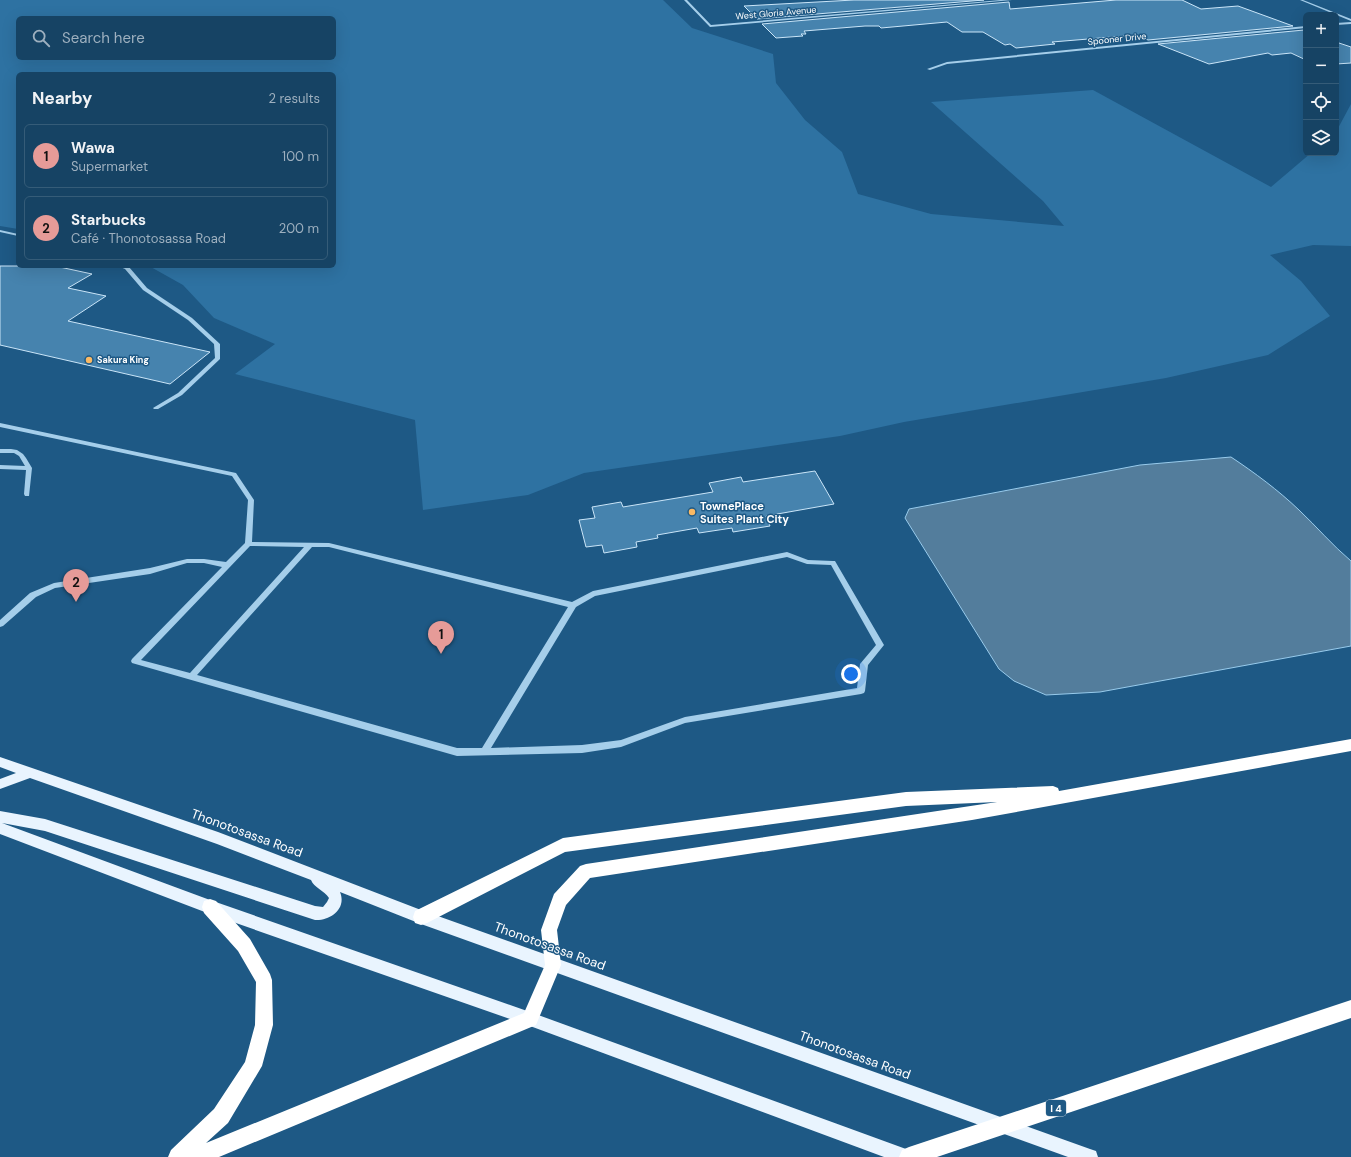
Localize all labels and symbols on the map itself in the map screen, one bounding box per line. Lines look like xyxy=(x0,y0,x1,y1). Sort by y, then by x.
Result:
street label: West Gloria Avenue xyxy=(735,3,817,23)
street label: Spooner Drive xyxy=(1087,30,1147,48)
place label: Sakura King xyxy=(97,354,149,366)
marker: Sakura King xyxy=(84,355,94,365)
place label: TownePlace Suites Plant City xyxy=(700,499,789,526)
marker: TownePlace Suites Plant City xyxy=(687,507,697,517)
pin: 2 xyxy=(63,569,89,602)
pin: 1 xyxy=(428,621,454,654)
your location xyxy=(841,664,861,684)
street label: Thonotosassa Road xyxy=(189,805,305,861)
street label: Thonotosassa Road xyxy=(492,918,608,974)
street label: Thonotosassa Road xyxy=(797,1027,913,1083)
road number: I 4 xyxy=(1046,1100,1066,1116)

